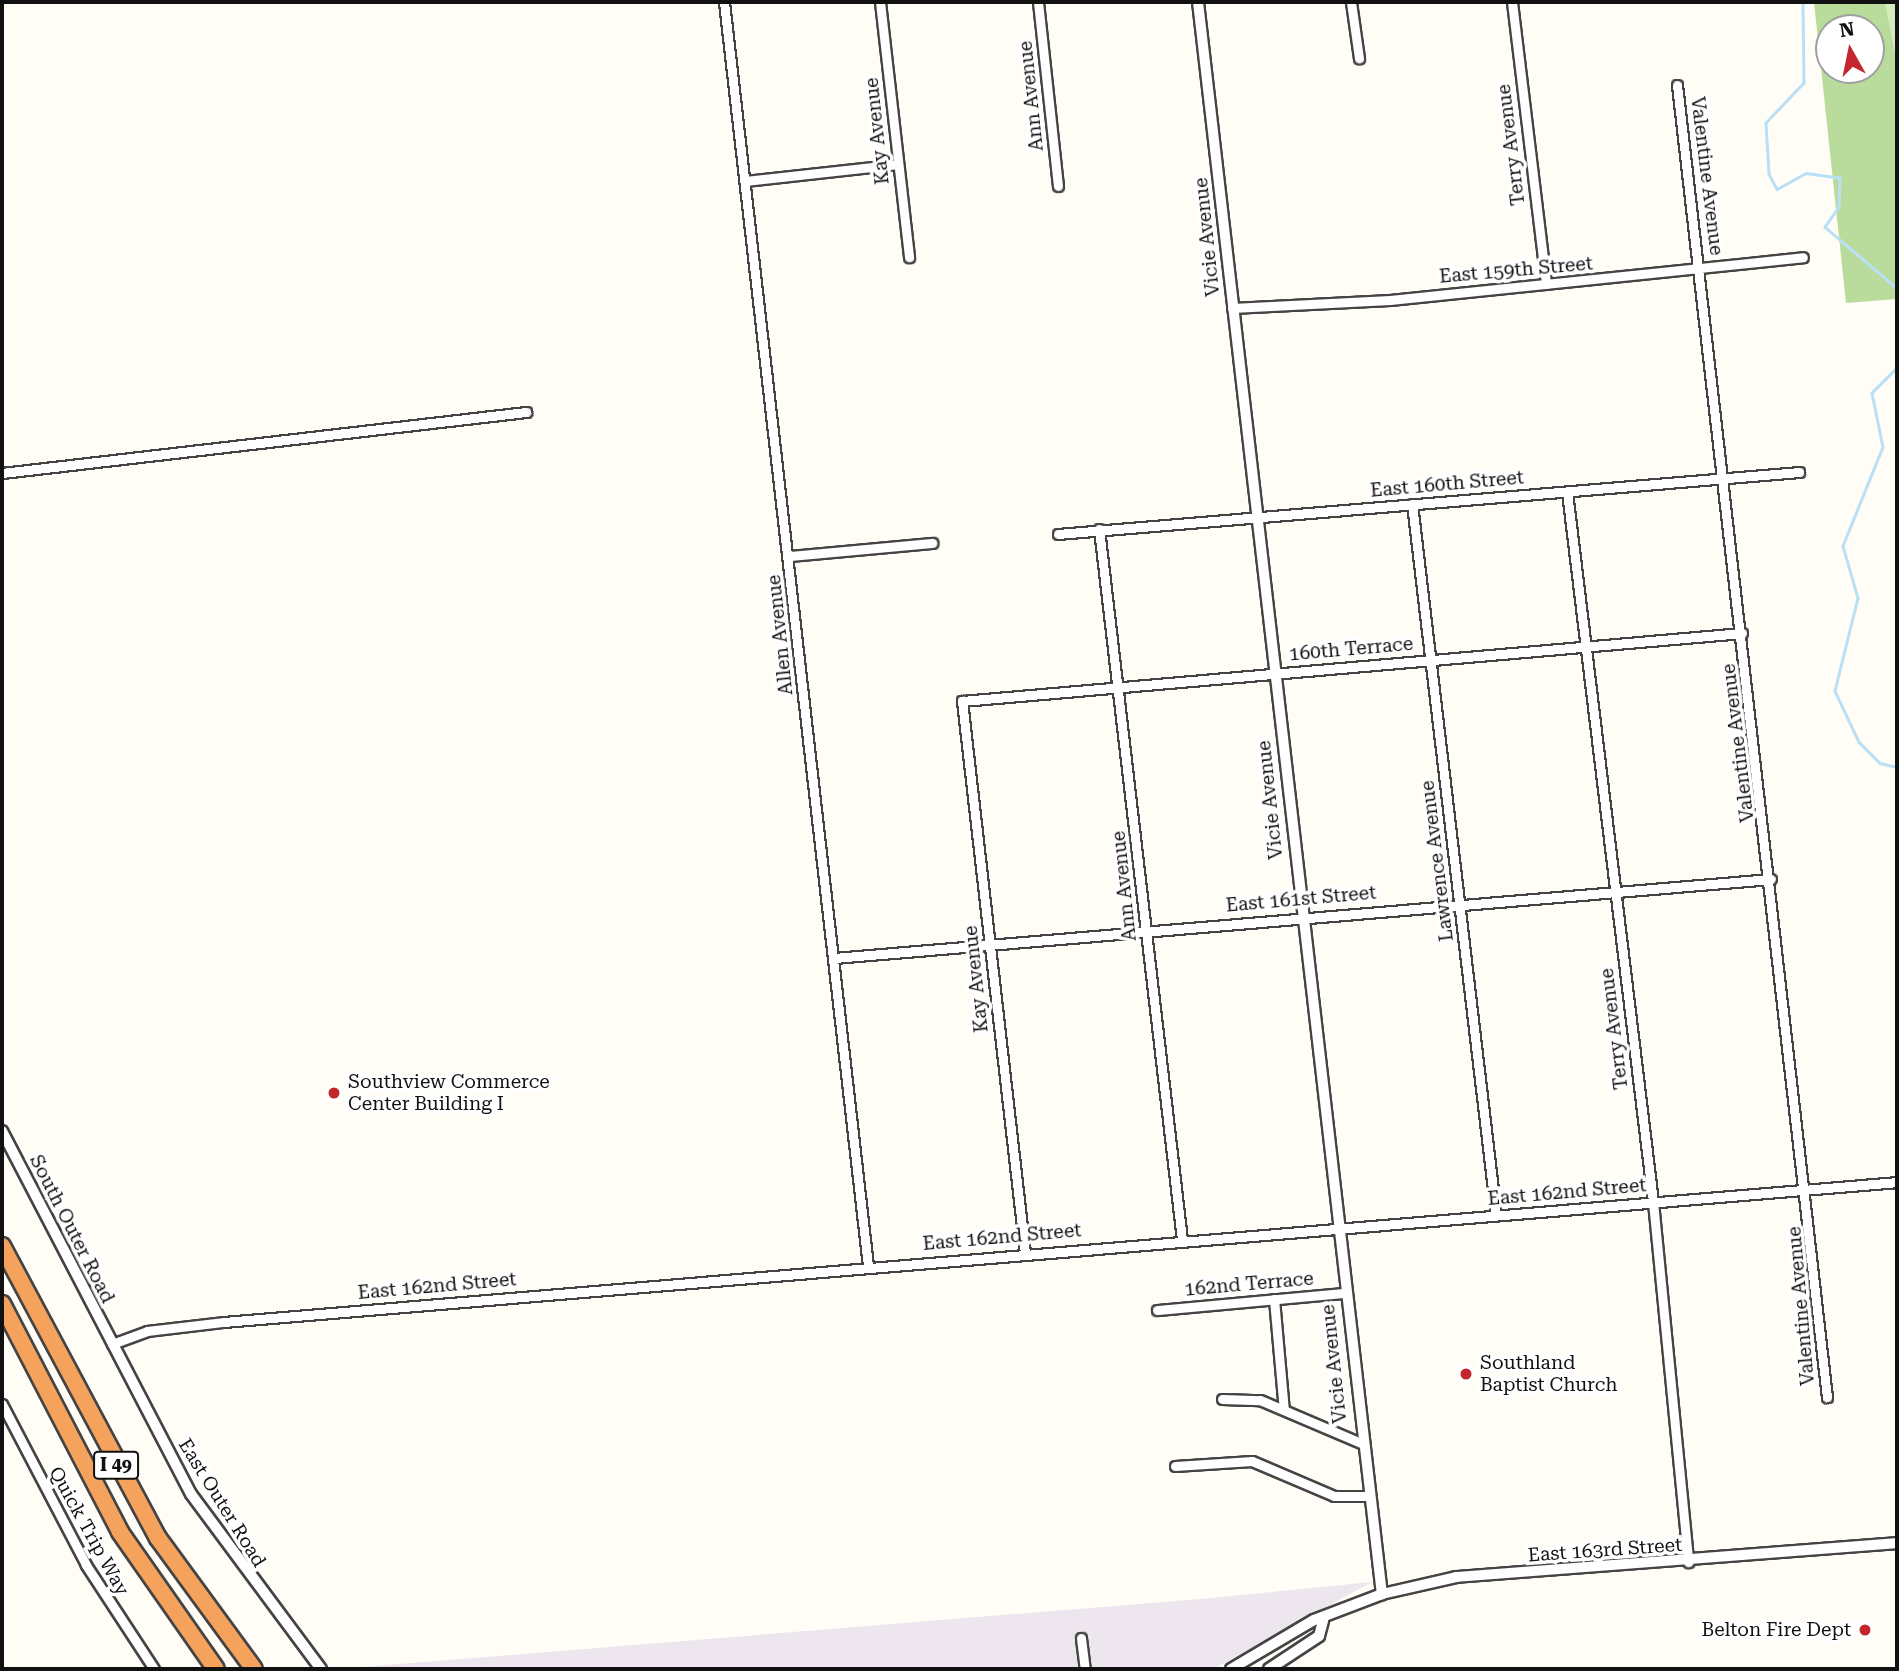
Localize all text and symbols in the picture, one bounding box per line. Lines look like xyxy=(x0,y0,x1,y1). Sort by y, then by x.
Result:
north arrow xyxy=(1815,14,1885,84)
text: N xyxy=(1838,17,1856,42)
street label: Ann Avenue xyxy=(1014,40,1048,152)
street label: Kay Avenue xyxy=(860,76,894,186)
street label: Terry Avenue xyxy=(1492,83,1530,207)
street label: Valentine Avenue xyxy=(1686,95,1728,257)
street label: Vicie Avenue xyxy=(1189,176,1225,298)
street label: East 159th Street xyxy=(1438,252,1594,288)
street label: East 160th Street xyxy=(1369,466,1525,502)
street label: Allen Avenue xyxy=(762,574,798,696)
street label: 160th Terrace xyxy=(1288,632,1414,666)
street label: Valentine Avenue xyxy=(1717,662,1759,824)
street label: Vicie Avenue xyxy=(1252,739,1288,861)
street label: Lawrence Avenue xyxy=(1416,779,1458,943)
street label: Ann Avenue xyxy=(1107,830,1141,942)
street label: East 161st Street xyxy=(1225,881,1377,917)
street label: Kay Avenue xyxy=(959,924,993,1034)
street label: Terry Avenue xyxy=(1595,967,1633,1091)
place label: Southview Commerce Center Building I xyxy=(348,1071,550,1115)
marker: Southview Commerce Center Building I xyxy=(326,1085,342,1101)
street label: South Outer Road xyxy=(25,1151,119,1307)
street label: East 162nd Street xyxy=(1487,1174,1647,1210)
street label: East 162nd Street xyxy=(922,1219,1082,1255)
street label: Valentine Avenue xyxy=(1783,1225,1819,1387)
street label: 162nd Terrace xyxy=(1183,1267,1315,1301)
street label: East 162nd Street xyxy=(357,1268,517,1304)
street label: Vicie Avenue xyxy=(1316,1303,1352,1425)
place label: Southland Baptist Church xyxy=(1480,1352,1618,1396)
marker: Southland Baptist Church xyxy=(1458,1366,1474,1382)
street label: East Outer Road xyxy=(173,1435,271,1571)
road number: I 49 xyxy=(92,1450,140,1480)
street label: Quick Trip Way xyxy=(44,1463,134,1599)
street label: East 163rd Street xyxy=(1527,1533,1683,1567)
place label: Belton Fire Dept xyxy=(1701,1619,1851,1641)
marker: Belton Fire Dept xyxy=(1857,1622,1873,1638)

